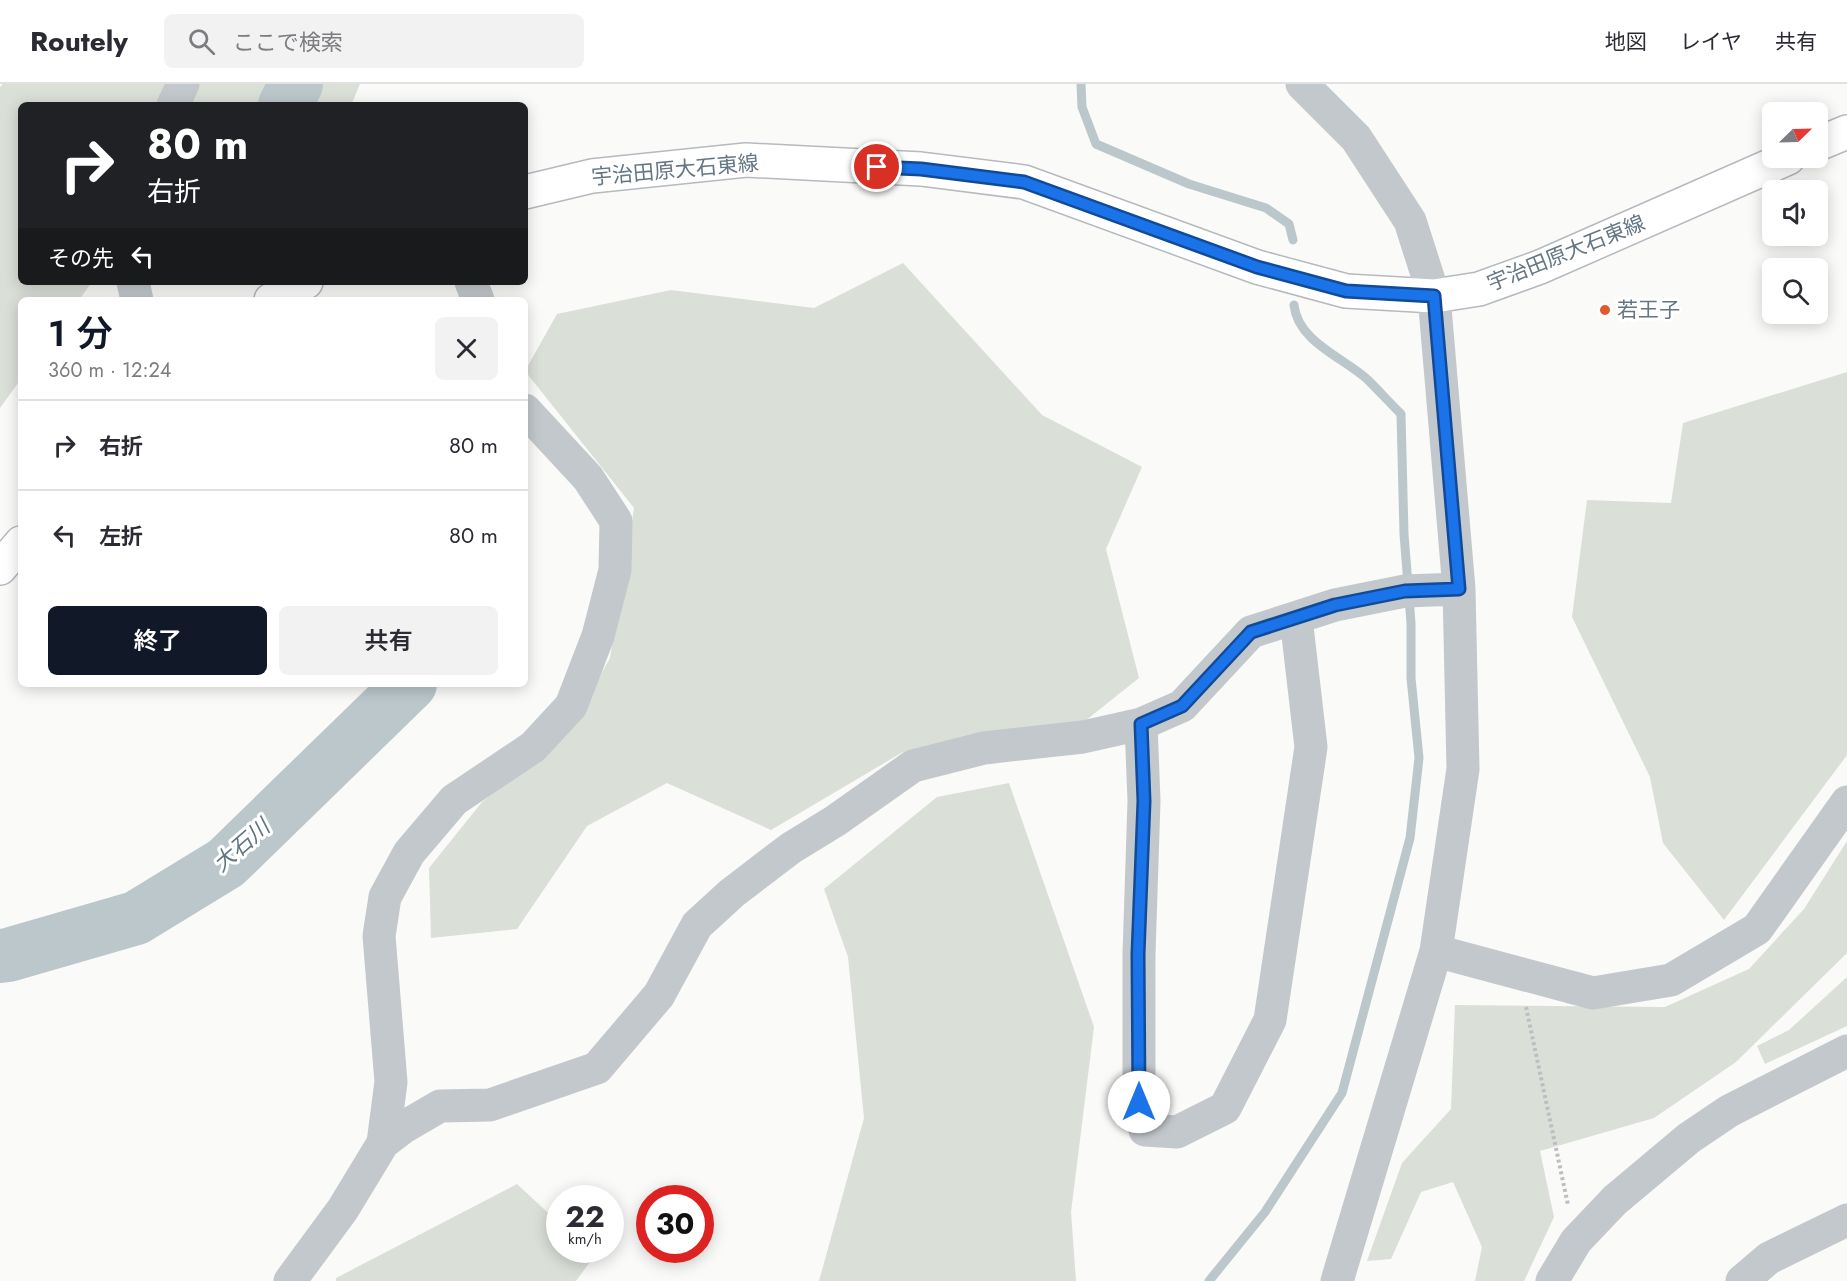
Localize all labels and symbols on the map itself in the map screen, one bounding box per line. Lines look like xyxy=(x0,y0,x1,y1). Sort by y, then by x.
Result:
north arrow xyxy=(1762,102,1828,168)
pin xyxy=(851,141,902,192)
street label: 宇治田原大石東線 xyxy=(590,148,760,192)
street label: 宇治田原大石東線 xyxy=(1482,208,1650,298)
place label: 若王子 xyxy=(1617,295,1680,325)
marker: 若王子 xyxy=(1598,303,1612,317)
water label: 大石川 xyxy=(206,810,278,879)
position arrow xyxy=(1107,1070,1171,1134)
speed limit sign: 30 xyxy=(636,1185,714,1263)

